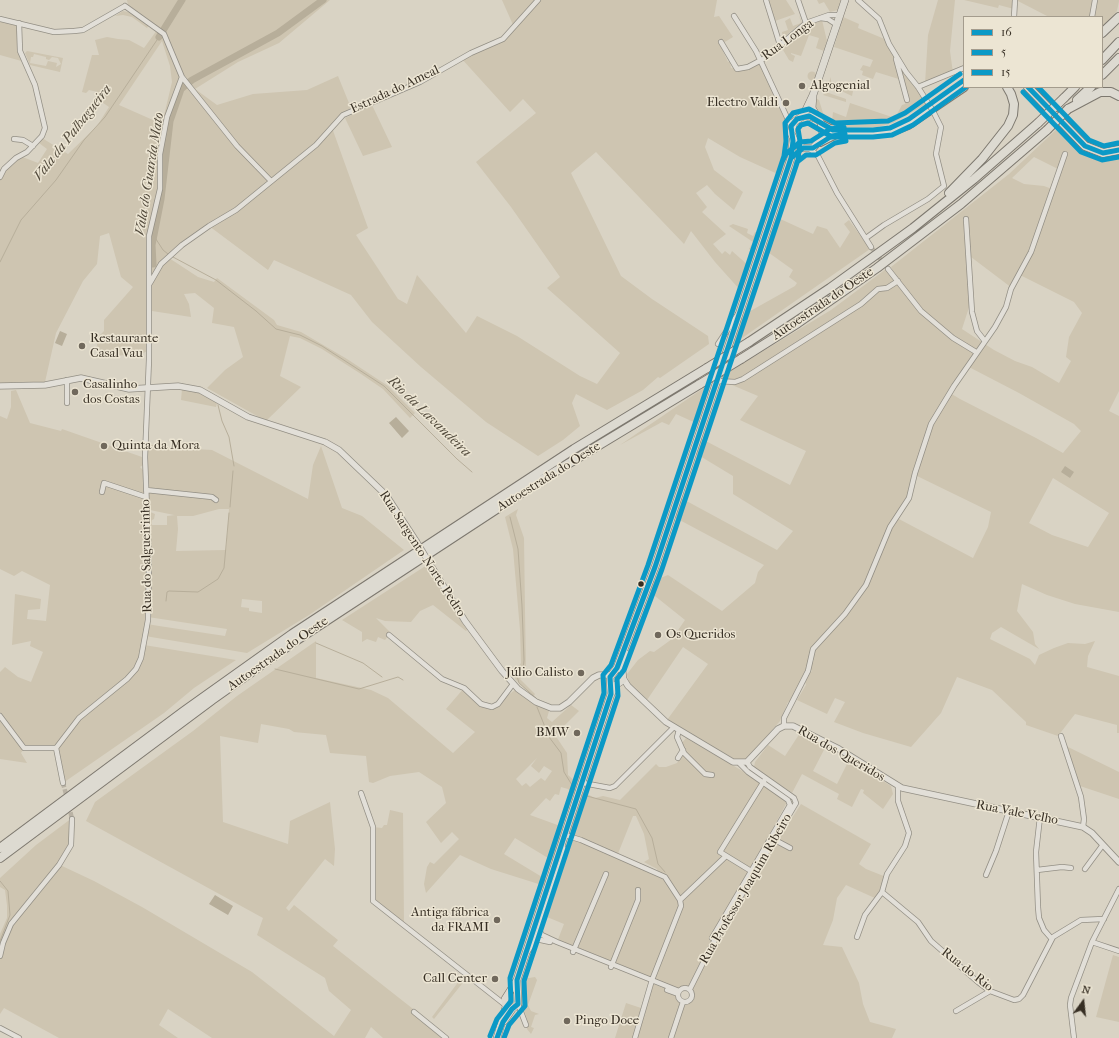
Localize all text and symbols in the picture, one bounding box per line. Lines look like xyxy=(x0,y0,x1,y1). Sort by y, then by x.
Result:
street label: Rua Longa xyxy=(759,16,817,64)
legend xyxy=(963,16,1103,88)
text: 16 xyxy=(1001,25,1012,39)
text: 5 xyxy=(1001,45,1006,59)
street label: Estrada do Ameal xyxy=(348,63,442,117)
text: 15 xyxy=(1001,65,1010,79)
place label: Algogenial xyxy=(810,78,870,94)
marker: Algogenial xyxy=(797,81,807,91)
water label: Vala da Palhagueira xyxy=(30,82,116,184)
place label: Electro Valdi xyxy=(707,95,778,111)
marker: Electro Valdi xyxy=(781,98,791,108)
water label: Vala do Guarda Mato xyxy=(132,111,168,237)
street label: Autoestrada do Oeste xyxy=(769,264,877,344)
place label: Restaurante Casal Vau xyxy=(90,331,159,362)
marker: Restaurante Casal Vau xyxy=(77,341,87,351)
water label: Rio da Lavandeira xyxy=(384,373,474,461)
place label: Casalinho dos Costas xyxy=(83,377,140,408)
marker: Casalinho dos Costas xyxy=(70,387,80,397)
place label: Quinta da Mora xyxy=(112,438,200,454)
street label: Autoestrada do Oeste xyxy=(494,439,604,515)
marker: Quinta da Mora xyxy=(99,441,109,451)
street label: Rua Sargento Norte Pedro xyxy=(375,488,469,620)
street label: Rua do Salgueirinho xyxy=(138,499,156,613)
unlabelled marker xyxy=(636,579,646,589)
street label: Autoestrada do Oeste xyxy=(225,613,331,695)
place label: Os Queridos xyxy=(666,627,735,643)
marker: Os Queridos xyxy=(653,630,663,640)
place label: Júlio Calisto xyxy=(506,665,573,681)
marker: Júlio Calisto xyxy=(576,668,586,678)
street label: Rua dos Queridos xyxy=(795,723,887,785)
place label: BMW xyxy=(536,725,569,741)
marker: BMW xyxy=(572,728,582,738)
street label: Rua Vale Velho xyxy=(975,797,1059,829)
street label: Rua Professor Joaquim Ribeiro xyxy=(696,811,796,967)
place label: Antiga fábrica da FRAMI xyxy=(411,905,489,936)
marker: Antiga fábrica da FRAMI xyxy=(492,915,502,925)
street label: Rua do Rio xyxy=(938,945,996,995)
place label: Call Center xyxy=(423,971,487,987)
marker: Call Center xyxy=(490,974,500,984)
north arrow xyxy=(1063,982,1103,1022)
text: N xyxy=(1081,983,1092,997)
place label: Pingo Doce xyxy=(575,1013,639,1029)
marker: Pingo Doce xyxy=(562,1016,572,1026)

